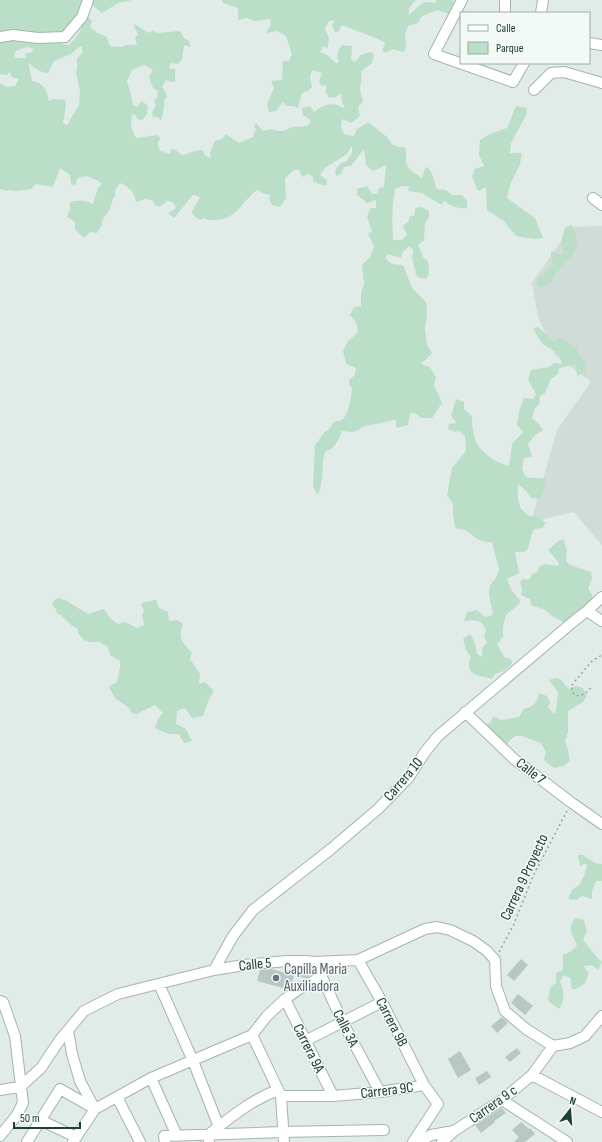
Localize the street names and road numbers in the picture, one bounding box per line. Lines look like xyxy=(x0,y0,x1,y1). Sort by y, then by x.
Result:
street label: Carrera 10 xyxy=(380,754,427,805)
street label: Calle 7 xyxy=(512,754,549,789)
street label: Carrera 9 Proyecto xyxy=(496,831,553,923)
street label: Calle 5 xyxy=(238,953,272,976)
street label: Carrera 9B xyxy=(371,994,412,1050)
street label: Calle 3A xyxy=(328,1006,363,1051)
street label: Carrera 9A xyxy=(288,1021,329,1076)
street label: Carrera 9C xyxy=(359,1078,415,1103)
street label: Carrera 9 c xyxy=(466,1081,521,1128)

